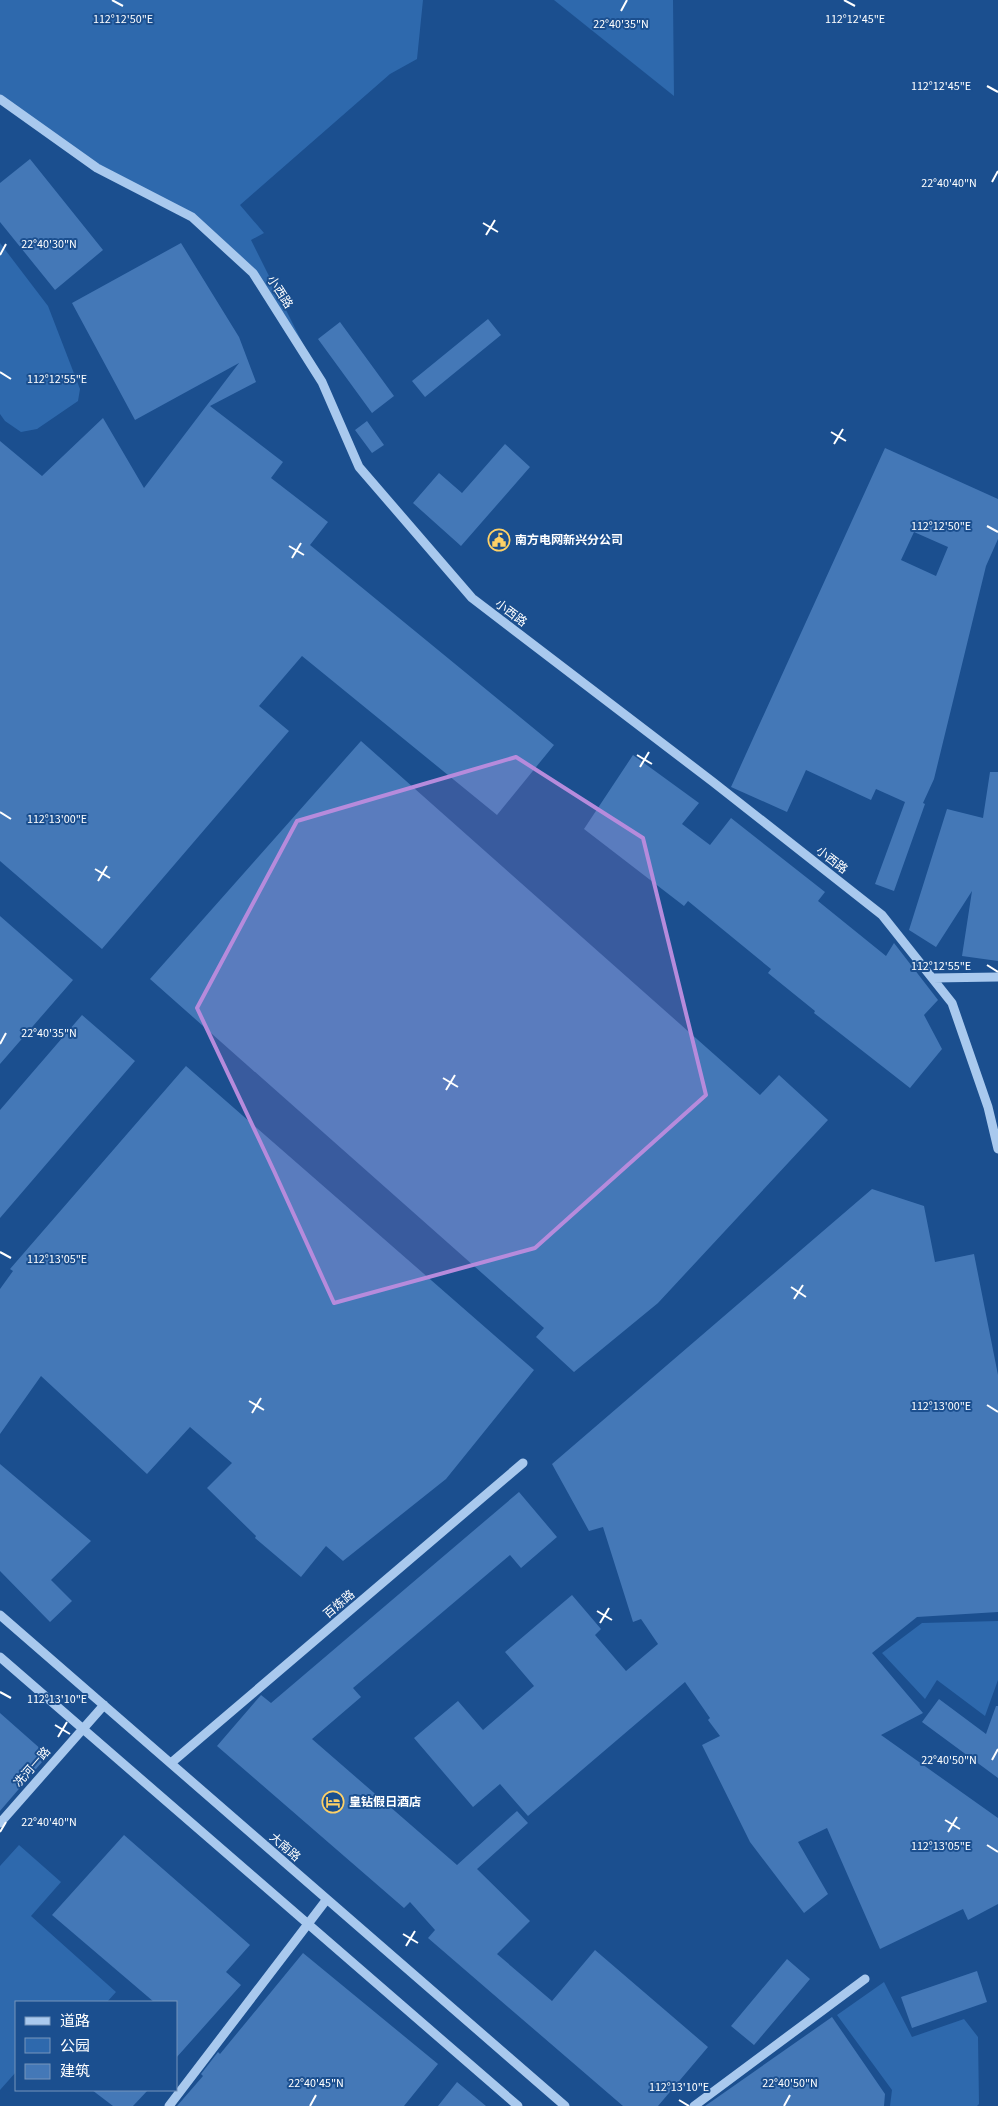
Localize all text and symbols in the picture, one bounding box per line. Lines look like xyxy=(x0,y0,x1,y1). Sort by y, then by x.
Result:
text: 112°12'50"E xyxy=(93,11,153,28)
text: 112°12'45"E xyxy=(825,11,885,28)
text: 22°40'35"N xyxy=(593,16,649,33)
text: 112°12'45"E xyxy=(911,78,971,95)
text: 22°40'40"N xyxy=(921,175,977,192)
text: 22°40'30"N xyxy=(21,236,77,253)
street label: 小西路 xyxy=(263,273,297,312)
text: 112°12'55"E xyxy=(27,371,87,388)
text: 112°12'50"E xyxy=(911,518,971,535)
public building icon: 南方电网新兴分公司 xyxy=(487,528,511,552)
place label: 南方电网新兴分公司 xyxy=(515,532,623,549)
street label: 小西路 xyxy=(491,596,530,631)
text: 112°13'00"E xyxy=(27,811,87,828)
street label: 小西路 xyxy=(812,843,851,878)
text: 112°12'55"E xyxy=(911,958,971,975)
text: 22°40'35"N xyxy=(21,1025,77,1042)
text: 112°13'05"E xyxy=(27,1251,87,1268)
text: 112°13'00"E xyxy=(911,1398,971,1415)
street label: 百炼路 xyxy=(320,1586,359,1622)
text: 112°13'10"E xyxy=(27,1691,87,1708)
street label: 冼河一路 xyxy=(10,1744,55,1791)
text: 22°40'50"N xyxy=(921,1752,977,1769)
hotel icon: 皇钻假日酒店 xyxy=(321,1790,345,1814)
place label: 皇钻假日酒店 xyxy=(349,1794,421,1811)
text: 22°40'40"N xyxy=(21,1814,77,1831)
street label: 大南路 xyxy=(266,1829,304,1866)
text: 112°13'05"E xyxy=(911,1838,971,1855)
legend xyxy=(15,2001,178,2091)
text: 道路 xyxy=(60,2011,90,2032)
text: 公园 xyxy=(60,2036,90,2057)
text: 建筑 xyxy=(60,2061,90,2082)
text: 22°40'45"N xyxy=(288,2075,344,2092)
text: 22°40'50"N xyxy=(762,2075,818,2092)
text: 112°13'10"E xyxy=(649,2079,709,2096)

